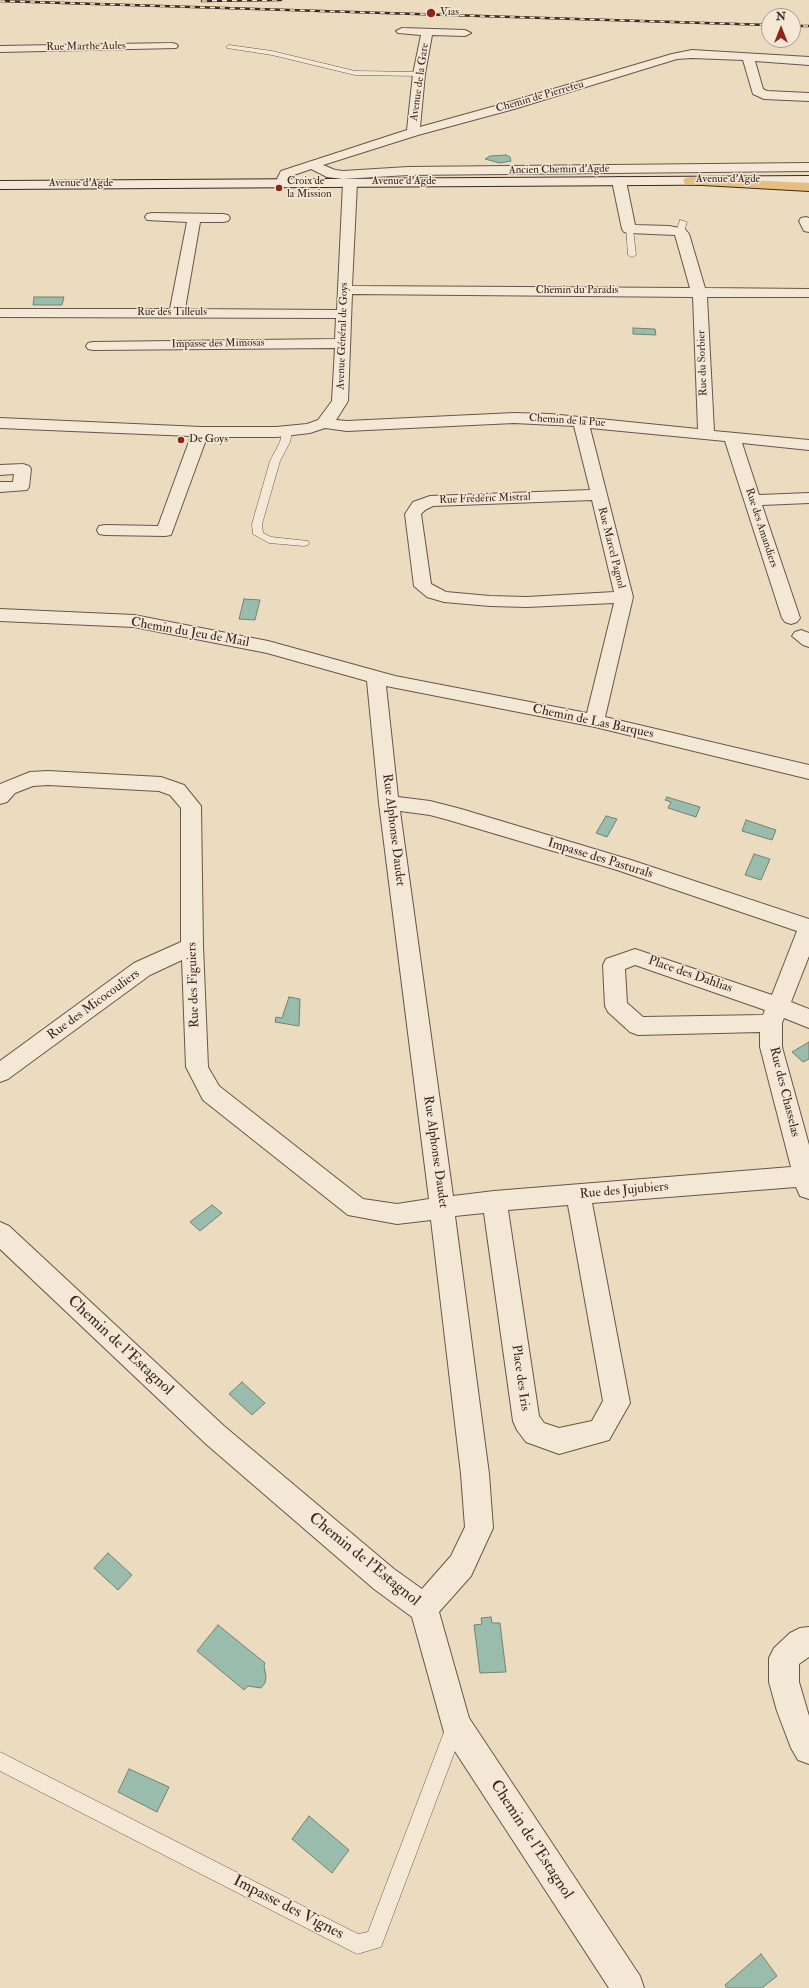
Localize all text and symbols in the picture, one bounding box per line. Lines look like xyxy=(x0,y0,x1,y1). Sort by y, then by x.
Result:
place label: Vias xyxy=(440,6,459,20)
marker: Vias xyxy=(425,7,437,19)
north arrow xyxy=(761,8,801,48)
text: N xyxy=(776,10,786,23)
street label: Rue Marthe Aules xyxy=(46,40,126,54)
street label: Avenue de la Gare xyxy=(408,42,432,122)
street label: Chemin de Pierrefeu xyxy=(495,78,585,116)
street label: Ancien Chemin d'Agde xyxy=(509,163,609,177)
street label: Avenue d'Agde xyxy=(696,173,760,187)
place label: Croix de la Mission xyxy=(287,175,332,201)
street label: Avenue d'Agde xyxy=(372,175,436,189)
street label: Avenue d'Agde xyxy=(49,177,113,191)
marker: Croix de la Mission xyxy=(274,183,284,193)
street label: Avenue Général de Goys xyxy=(335,282,351,390)
street label: Chemin du Paradis xyxy=(536,284,618,298)
street label: Rue des Tilleuls xyxy=(137,306,207,320)
street label: Rue du Sorbier xyxy=(695,330,711,396)
street label: Impasse des Mimosas xyxy=(171,337,265,351)
street label: Chemin de la Pue xyxy=(528,412,606,430)
place label: De Goys xyxy=(189,433,228,447)
marker: De Goys xyxy=(176,435,186,445)
street label: Rue des Amandiers xyxy=(742,487,780,569)
street label: Rue Frédéric Mistral xyxy=(439,491,531,507)
street label: Rue Marcel Pagnol xyxy=(594,506,628,590)
street label: Chemin du Jeu de Mail xyxy=(130,615,250,651)
street label: Chemin de Las Barques xyxy=(531,702,655,742)
street label: Rue Alphonse Daudet xyxy=(378,773,408,887)
street label: Impasse des Pasturals xyxy=(545,836,655,882)
street label: Rue des Figuiers xyxy=(185,942,203,1028)
street label: Place des Dahlias xyxy=(646,953,734,997)
street label: Rue des Micocouliers xyxy=(45,966,143,1044)
street label: Rue des Chasselas xyxy=(765,1045,803,1139)
street label: Rue Alphonse Daudet xyxy=(419,1095,451,1209)
street label: Rue des Jujubiers xyxy=(579,1179,669,1203)
street label: Chemin de l'Estagnol xyxy=(63,1292,177,1400)
street label: Place des Iris xyxy=(508,1344,532,1412)
street label: Chemin de l'Estagnol xyxy=(304,1509,424,1611)
street label: Chemin de l'Estagnol xyxy=(485,1777,577,1903)
street label: Impasse des Vignes xyxy=(229,1872,347,1944)

